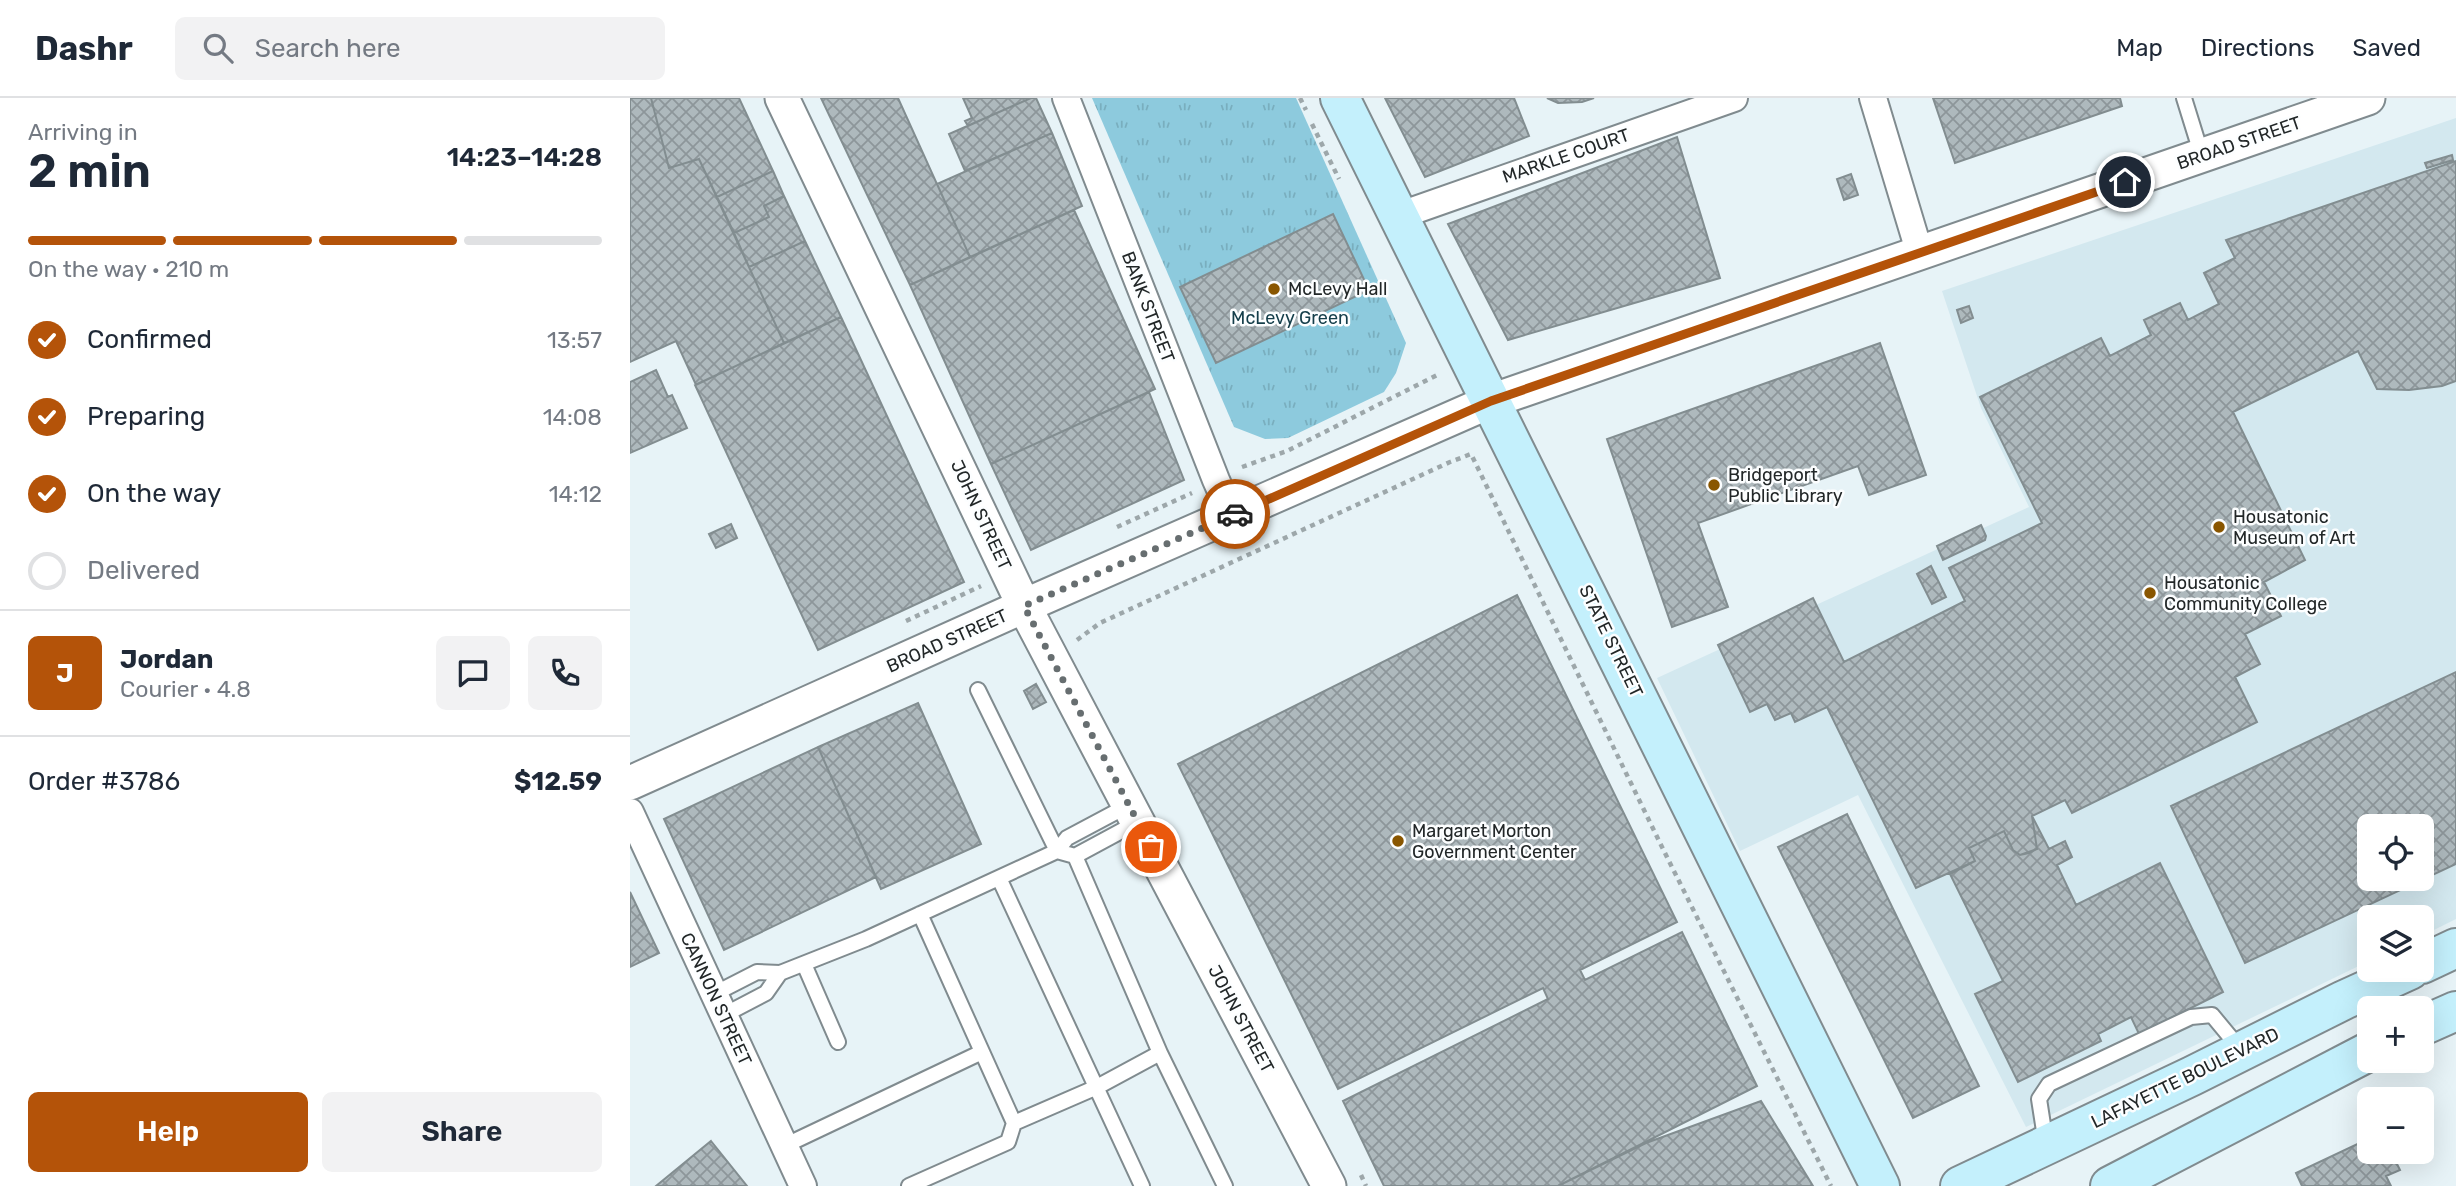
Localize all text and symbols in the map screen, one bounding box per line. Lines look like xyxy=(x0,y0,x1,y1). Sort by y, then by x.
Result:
search box xyxy=(175,17,665,80)
text: Dashr xyxy=(35,29,133,68)
icon: search xyxy=(199,29,237,67)
text: Search here xyxy=(255,33,401,64)
text: Map xyxy=(2116,34,2163,62)
text: Directions xyxy=(2201,34,2314,62)
text: Saved xyxy=(2352,34,2421,62)
street label: BROAD STREET xyxy=(2174,111,2304,175)
text: Arriving in xyxy=(28,118,138,146)
street label: MARKLE COURT xyxy=(1499,124,1633,188)
text: 14:23–14:28 xyxy=(447,142,602,173)
text: 2 min xyxy=(28,144,151,199)
pin xyxy=(2095,152,2155,212)
icon: home xyxy=(2106,163,2144,201)
street label: BANK STREET xyxy=(1117,248,1179,366)
text: On the way · 210 m xyxy=(28,255,229,283)
place label: McLevy Hall xyxy=(1288,278,1387,300)
marker: McLevy Hall xyxy=(1266,281,1282,297)
park label: McLevy Green xyxy=(1231,307,1349,329)
icon: check xyxy=(28,321,66,359)
text: Confirmed xyxy=(87,324,212,355)
text: 13:57 xyxy=(547,326,602,354)
icon: check xyxy=(28,398,66,436)
text: Preparing xyxy=(87,401,205,432)
text: 14:08 xyxy=(543,403,602,431)
street label: JOHN STREET xyxy=(946,456,1016,574)
place label: Bridgeport Public Library xyxy=(1728,464,1843,507)
icon: check xyxy=(28,475,66,513)
marker: Bridgeport Public Library xyxy=(1706,477,1722,493)
text: On the way xyxy=(87,478,221,509)
courier xyxy=(1200,479,1270,549)
text: 14:12 xyxy=(549,480,602,508)
icon: car xyxy=(1216,495,1254,533)
place label: Housatonic Museum of Art xyxy=(2233,506,2355,549)
marker: Housatonic Museum of Art xyxy=(2211,519,2227,535)
text: Delivered xyxy=(87,555,200,586)
place label: Housatonic Community College xyxy=(2164,572,2327,615)
street label: STATE STREET xyxy=(1574,581,1648,701)
marker: Housatonic Community College xyxy=(2142,585,2158,601)
street label: BROAD STREET xyxy=(883,604,1011,678)
button: chat xyxy=(436,636,510,710)
button: phone xyxy=(528,636,602,710)
text: Jordan xyxy=(120,644,213,675)
text: J xyxy=(56,658,74,689)
text: Courier · 4.8 xyxy=(120,675,251,703)
text: Order #3786 xyxy=(28,766,180,797)
text: $12.59 xyxy=(514,766,602,797)
map controls xyxy=(2357,814,2434,1164)
button: locate xyxy=(2357,814,2434,891)
pin xyxy=(1121,817,1181,877)
place label: Margaret Morton Government Center xyxy=(1412,820,1577,863)
icon: bag xyxy=(1132,828,1170,866)
marker: Margaret Morton Government Center xyxy=(1390,833,1406,849)
button: layers xyxy=(2357,905,2434,982)
street label: CANNON STREET xyxy=(676,929,756,1069)
street label: JOHN STREET xyxy=(1203,961,1279,1077)
button: + xyxy=(2357,996,2434,1073)
street label: LAFAYETTE BOULEVARD xyxy=(2087,1023,2283,1133)
button: − xyxy=(2357,1087,2434,1164)
button: Help xyxy=(28,1092,308,1172)
button: Share xyxy=(322,1092,602,1172)

